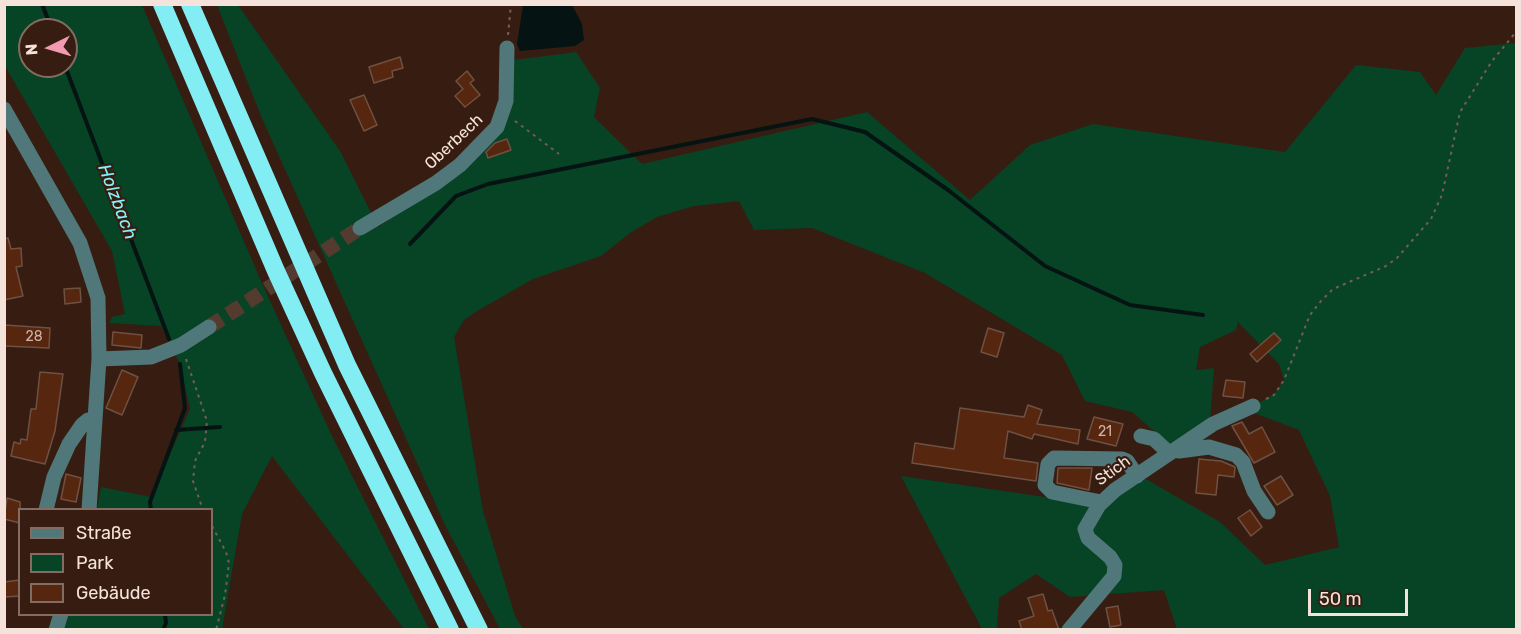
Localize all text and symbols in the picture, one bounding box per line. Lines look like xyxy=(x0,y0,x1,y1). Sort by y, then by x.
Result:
north arrow xyxy=(18,18,78,78)
text: N xyxy=(22,43,42,56)
street label: Oberbech xyxy=(421,110,487,174)
water label: Holzbach xyxy=(93,161,141,243)
house number: 28 xyxy=(25,329,43,345)
house number: 21 xyxy=(1098,424,1112,440)
street label: Stich xyxy=(1092,452,1134,490)
legend xyxy=(18,508,213,616)
text: Straße xyxy=(76,522,132,544)
text: Park xyxy=(76,552,113,574)
scale bar xyxy=(1311,577,1412,615)
text: Gebäude xyxy=(76,582,151,604)
text: 50 m xyxy=(1319,588,1362,610)

